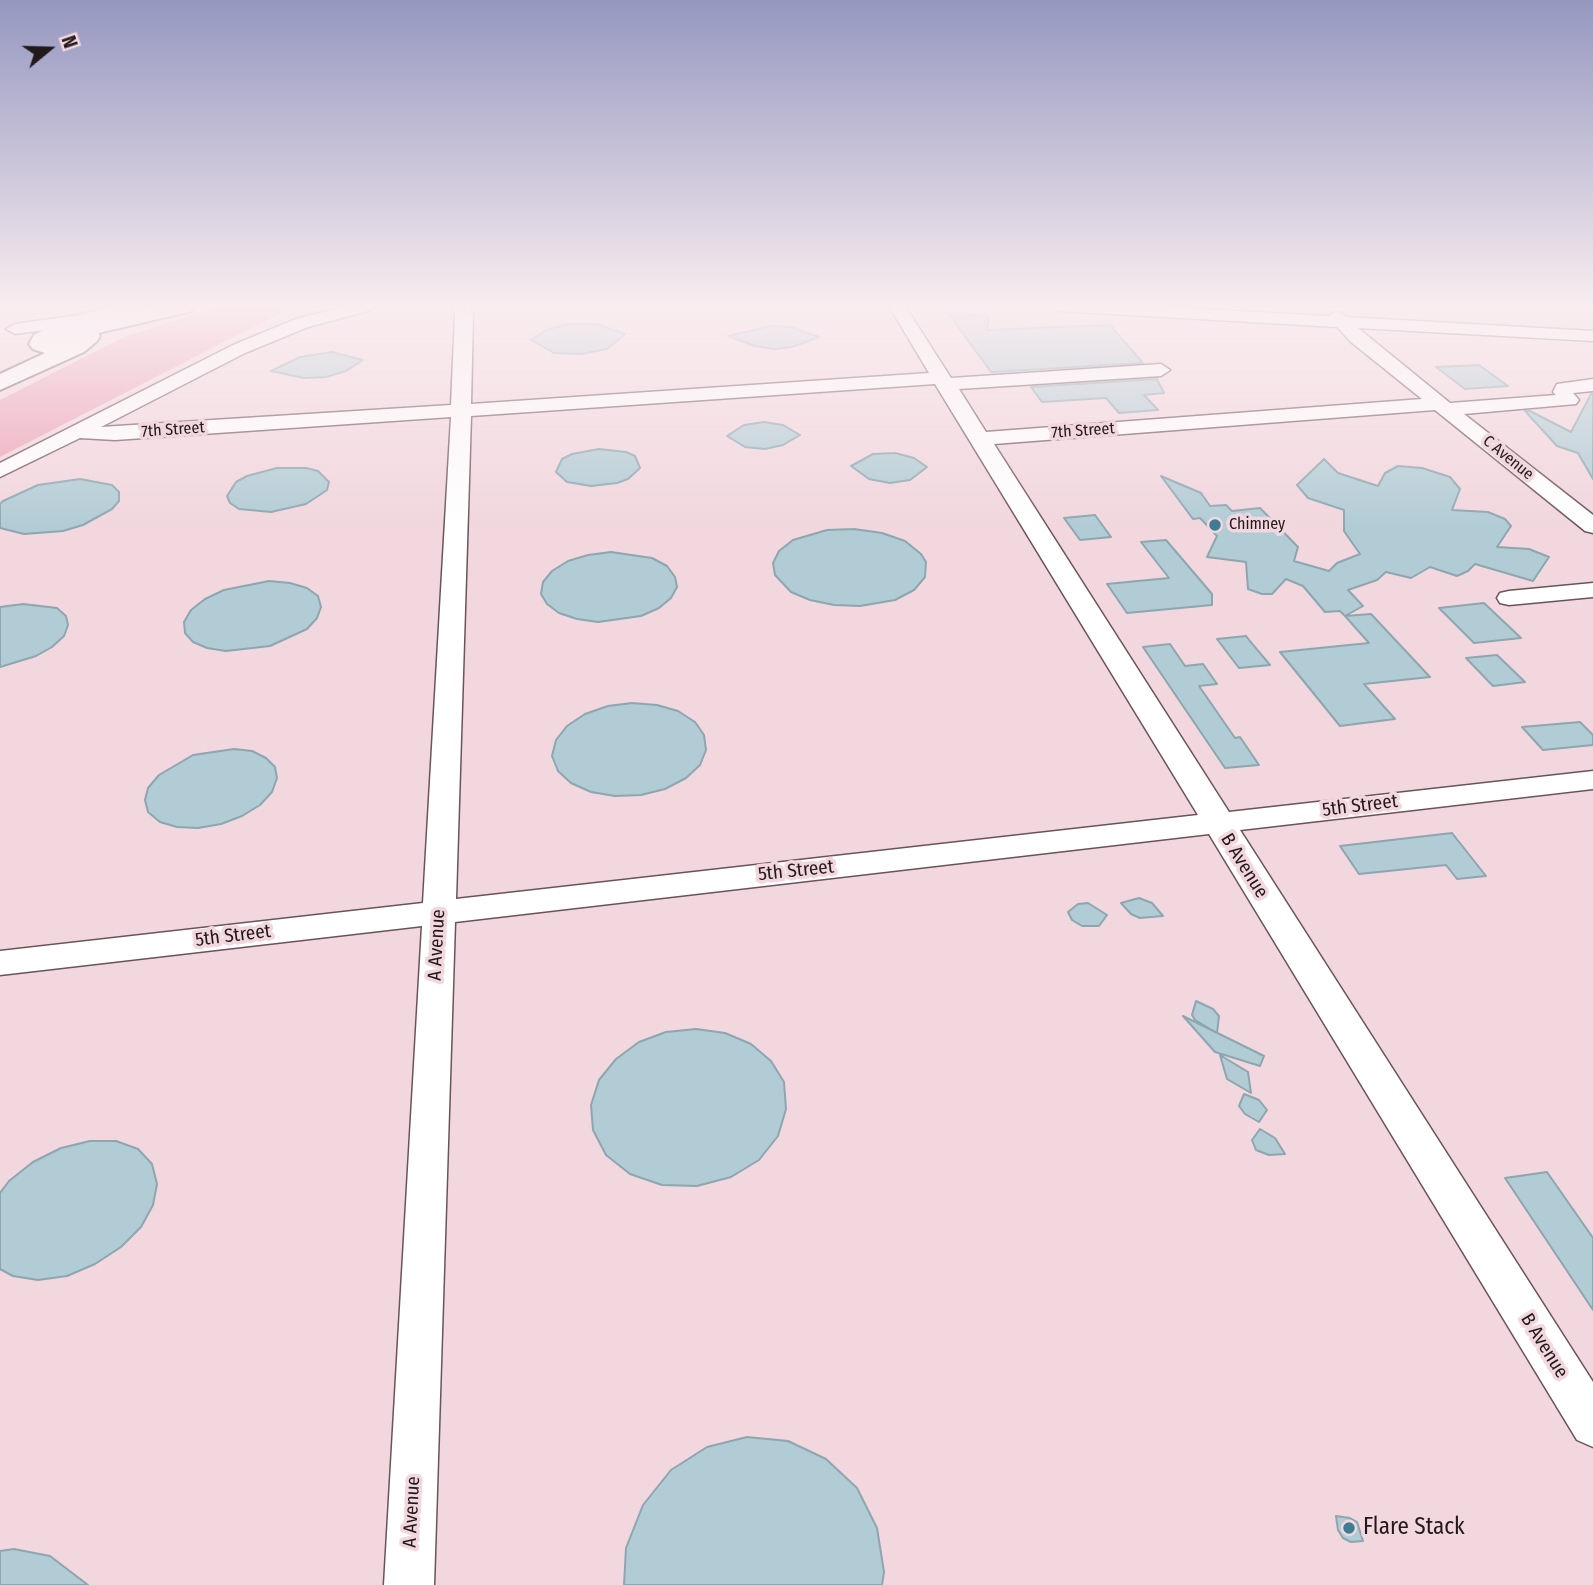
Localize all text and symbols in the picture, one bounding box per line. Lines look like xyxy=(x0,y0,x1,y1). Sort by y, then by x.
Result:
north arrow xyxy=(14,14,84,84)
text: N xyxy=(57,33,82,51)
street label: 7th Street xyxy=(141,418,205,442)
street label: 7th Street xyxy=(1051,419,1115,443)
street label: C Avenue xyxy=(1479,432,1537,484)
place label: Chimney xyxy=(1229,515,1285,535)
marker: Chimney xyxy=(1207,517,1223,533)
street label: 5th Street xyxy=(1321,790,1399,822)
street label: B Avenue xyxy=(1215,829,1273,903)
street label: 5th Street xyxy=(757,856,835,886)
street label: A Avenue xyxy=(424,909,450,981)
street label: 5th Street xyxy=(194,920,272,952)
street label: B Avenue xyxy=(1515,1309,1573,1383)
street label: A Avenue xyxy=(399,1476,425,1548)
place label: Flare Stack xyxy=(1363,1514,1465,1542)
marker: Flare Stack xyxy=(1341,1520,1357,1536)

